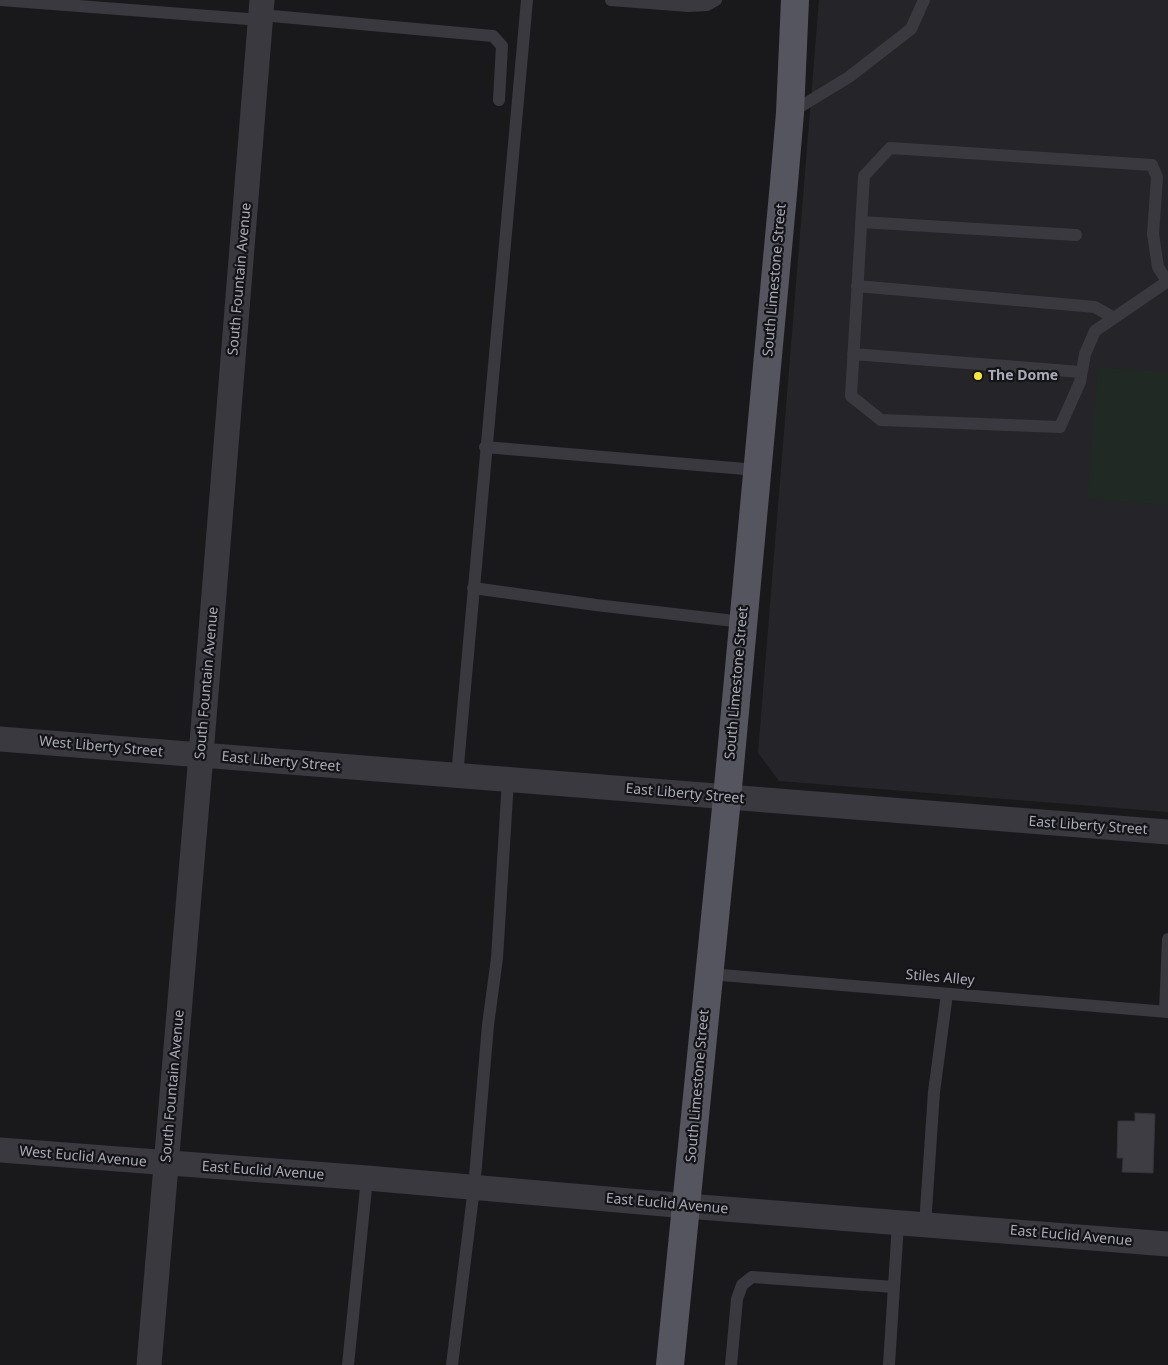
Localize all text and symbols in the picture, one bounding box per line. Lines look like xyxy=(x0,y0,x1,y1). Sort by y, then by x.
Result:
street label: South Fountain Avenue xyxy=(225,202,255,356)
street label: South Limestone Street xyxy=(760,203,790,357)
place label: The Dome xyxy=(988,368,1058,384)
marker: The Dome xyxy=(972,370,984,382)
street label: South Fountain Avenue xyxy=(192,606,222,760)
street label: South Limestone Street xyxy=(722,606,752,760)
street label: West Liberty Street xyxy=(38,733,164,761)
street label: East Liberty Street xyxy=(221,748,341,776)
street label: East Liberty Street xyxy=(625,780,745,808)
street label: East Liberty Street xyxy=(1028,813,1148,839)
street label: Stiles Alley xyxy=(905,967,975,989)
street label: South Fountain Avenue xyxy=(158,1009,188,1163)
street label: South Limestone Street xyxy=(683,1009,713,1163)
street label: West Euclid Avenue xyxy=(19,1143,147,1171)
street label: East Euclid Avenue xyxy=(201,1158,325,1184)
street label: East Euclid Avenue xyxy=(605,1190,729,1218)
street label: East Euclid Avenue xyxy=(1009,1222,1133,1250)

